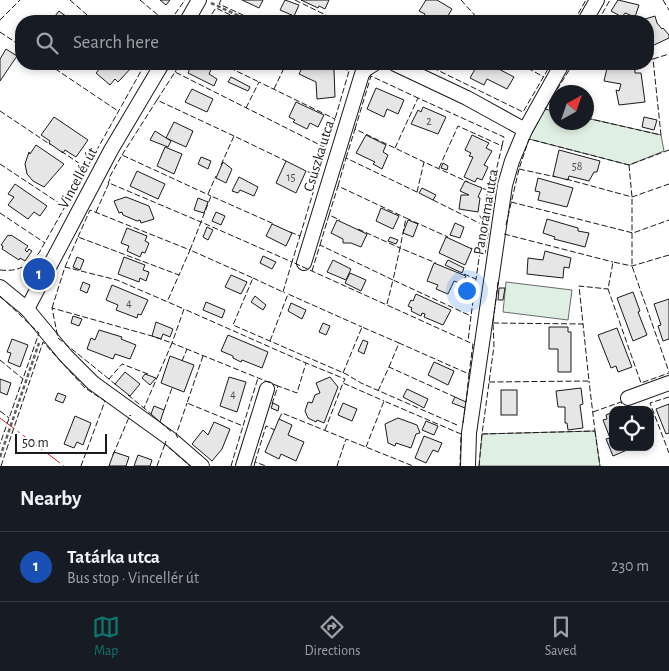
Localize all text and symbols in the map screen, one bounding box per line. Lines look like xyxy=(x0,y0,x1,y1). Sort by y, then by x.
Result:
search box xyxy=(15,15,654,70)
icon: search xyxy=(33,29,61,57)
text: Search here xyxy=(73,33,159,52)
north arrow xyxy=(549,85,594,130)
house number: 2 xyxy=(426,115,432,127)
street label: Csuszka utca xyxy=(301,119,337,193)
street label: Vincellér út xyxy=(56,145,100,211)
house number: 58 xyxy=(572,160,583,172)
street label: Panoráma utca xyxy=(471,168,501,256)
house number: 15 xyxy=(286,171,296,183)
pin: 1 xyxy=(23,255,55,293)
your location xyxy=(454,278,480,304)
house number: 4 xyxy=(126,297,132,309)
house number: 4 xyxy=(230,388,236,400)
map controls xyxy=(609,406,654,451)
button: locate xyxy=(609,406,654,451)
scale bar xyxy=(15,431,108,454)
text: 50 m xyxy=(22,436,49,450)
text: Nearby xyxy=(20,488,81,509)
text: Tatárka utca xyxy=(67,548,160,567)
text: 1 xyxy=(33,558,39,574)
text: 230 m xyxy=(611,558,649,574)
text: Bus stop · Vincellér út xyxy=(67,570,199,586)
tab: Map xyxy=(92,613,120,660)
tab: Directions xyxy=(305,613,360,660)
tab: Saved xyxy=(545,613,577,660)

